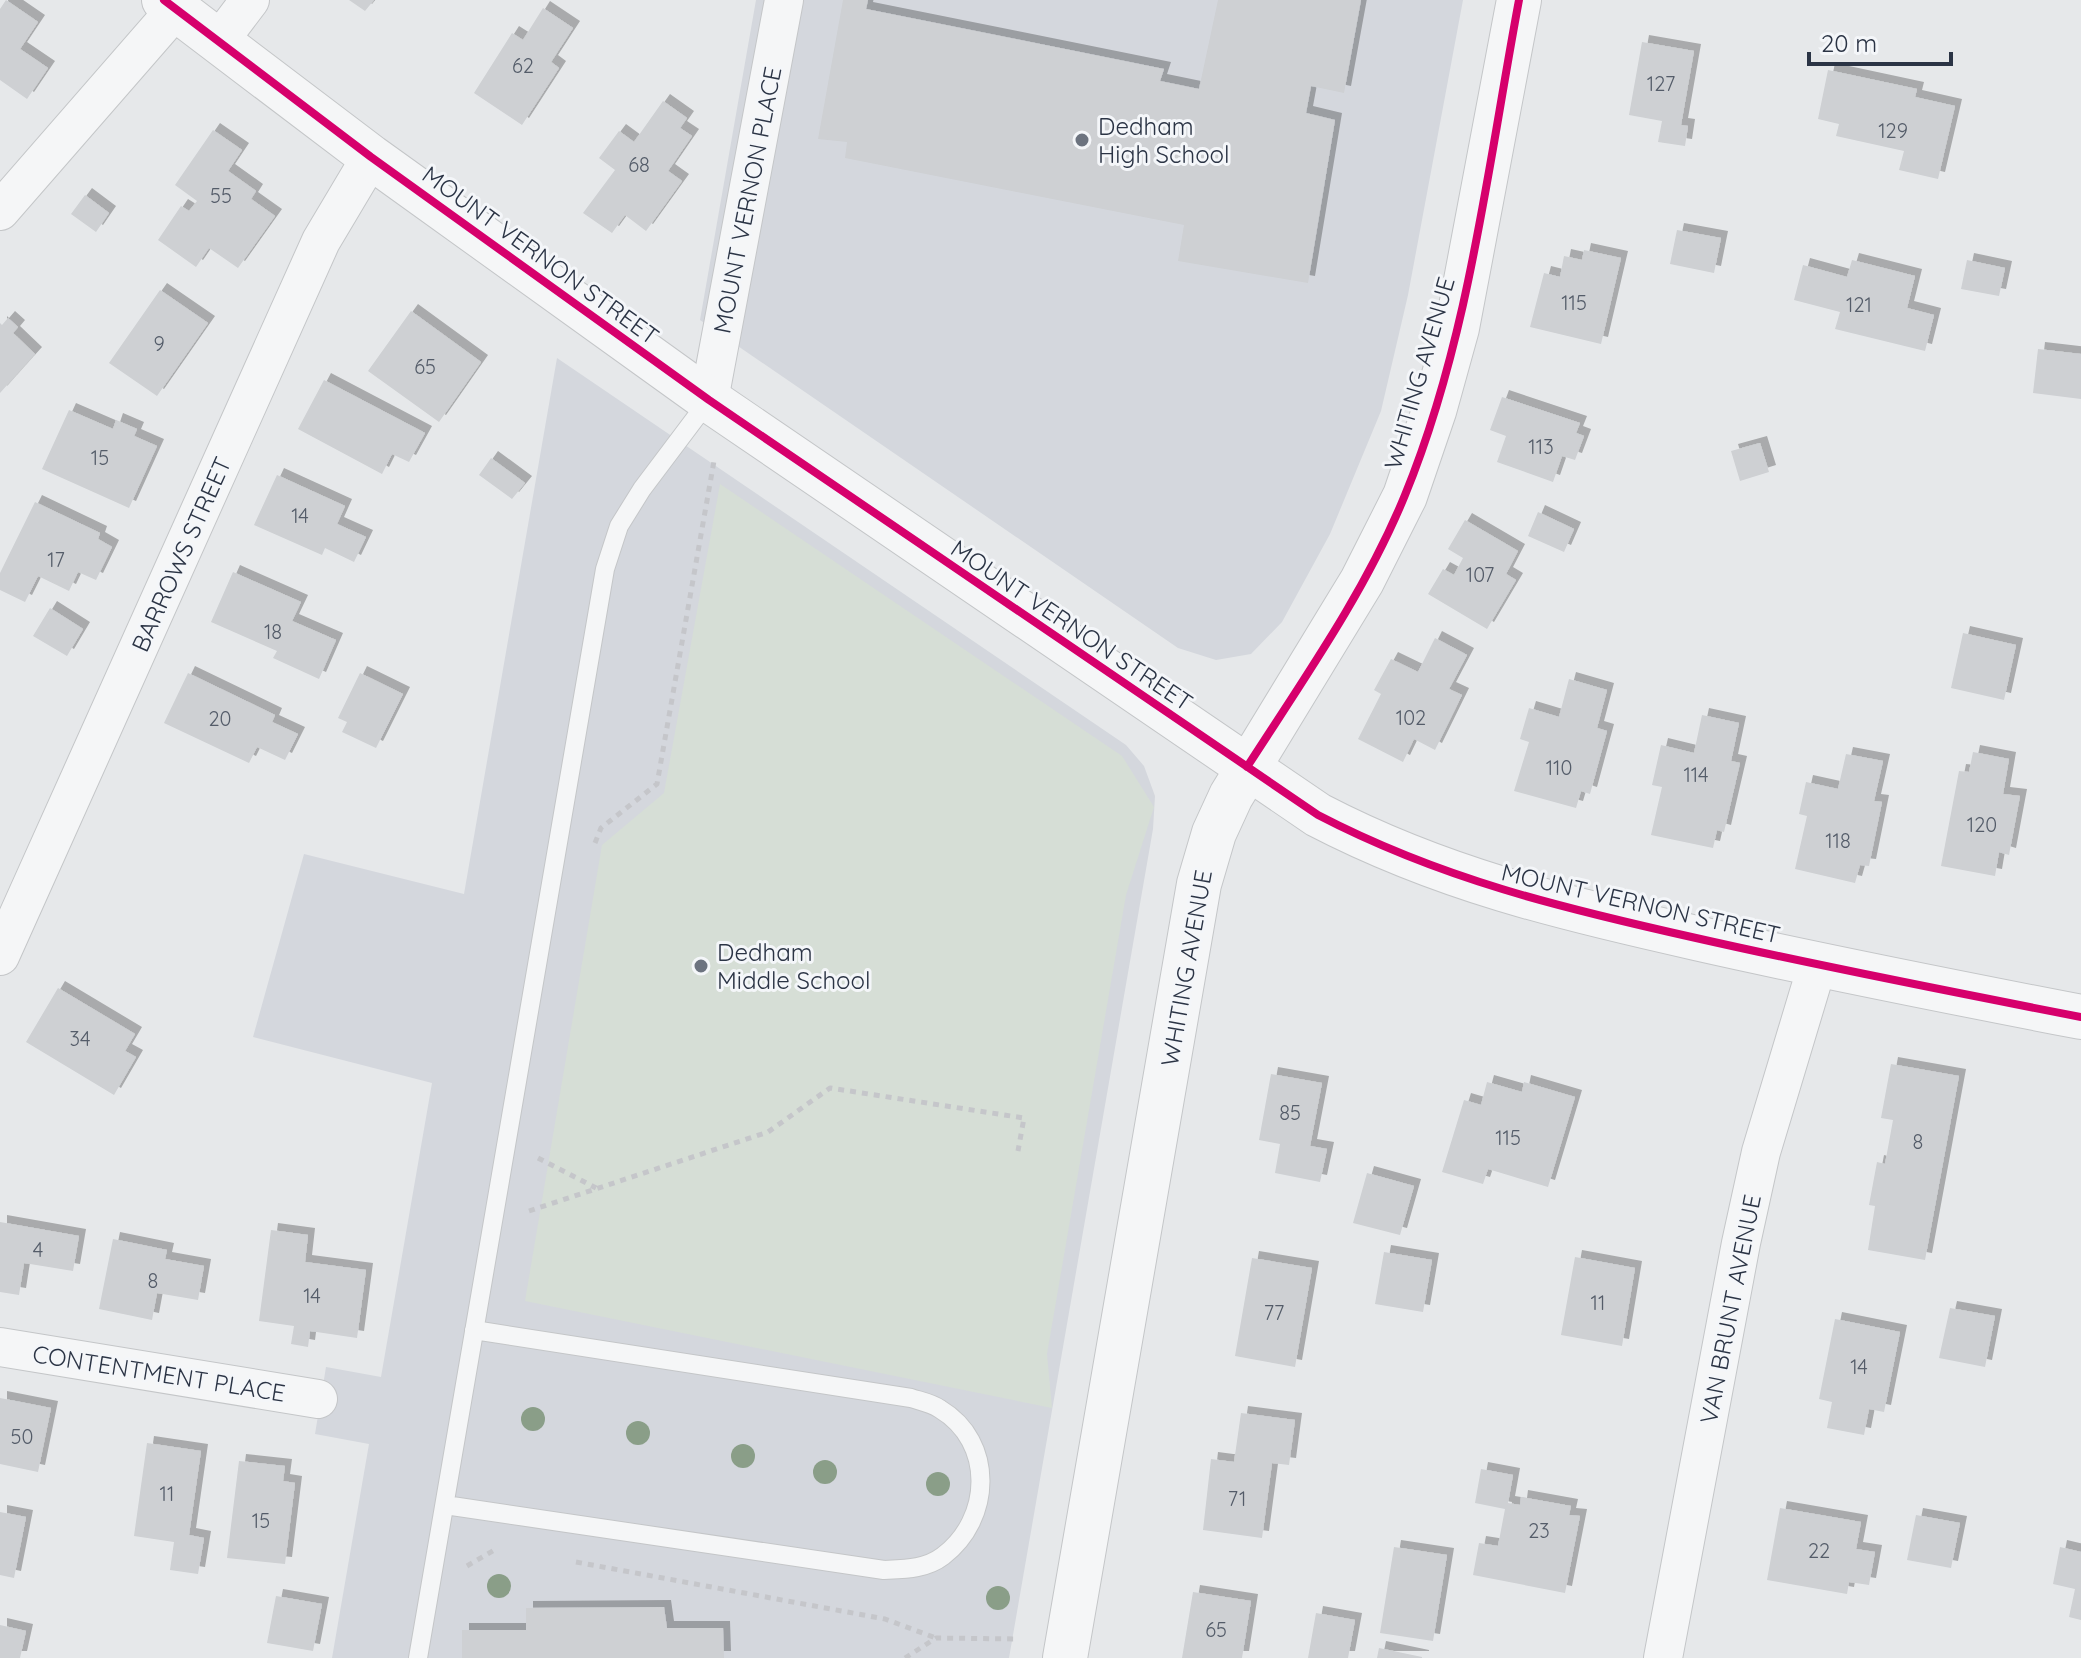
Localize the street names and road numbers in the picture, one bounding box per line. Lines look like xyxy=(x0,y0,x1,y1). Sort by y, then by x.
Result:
street label: MOUNT VERNON PLACE xyxy=(706,64,788,336)
street label: MOUNT VERNON STREET xyxy=(417,159,665,351)
street label: WHITING AVENUE xyxy=(1377,273,1461,473)
street label: BARROWS STREET xyxy=(125,452,237,656)
street label: MOUNT VERNON STREET xyxy=(945,533,1199,717)
street label: MOUNT VERNON STREET xyxy=(1499,856,1783,950)
street label: WHITING AVENUE xyxy=(1154,868,1218,1068)
street label: VAN BRUNT AVENUE xyxy=(1693,1192,1767,1426)
street label: CONTENTMENT PLACE xyxy=(31,1338,287,1408)

